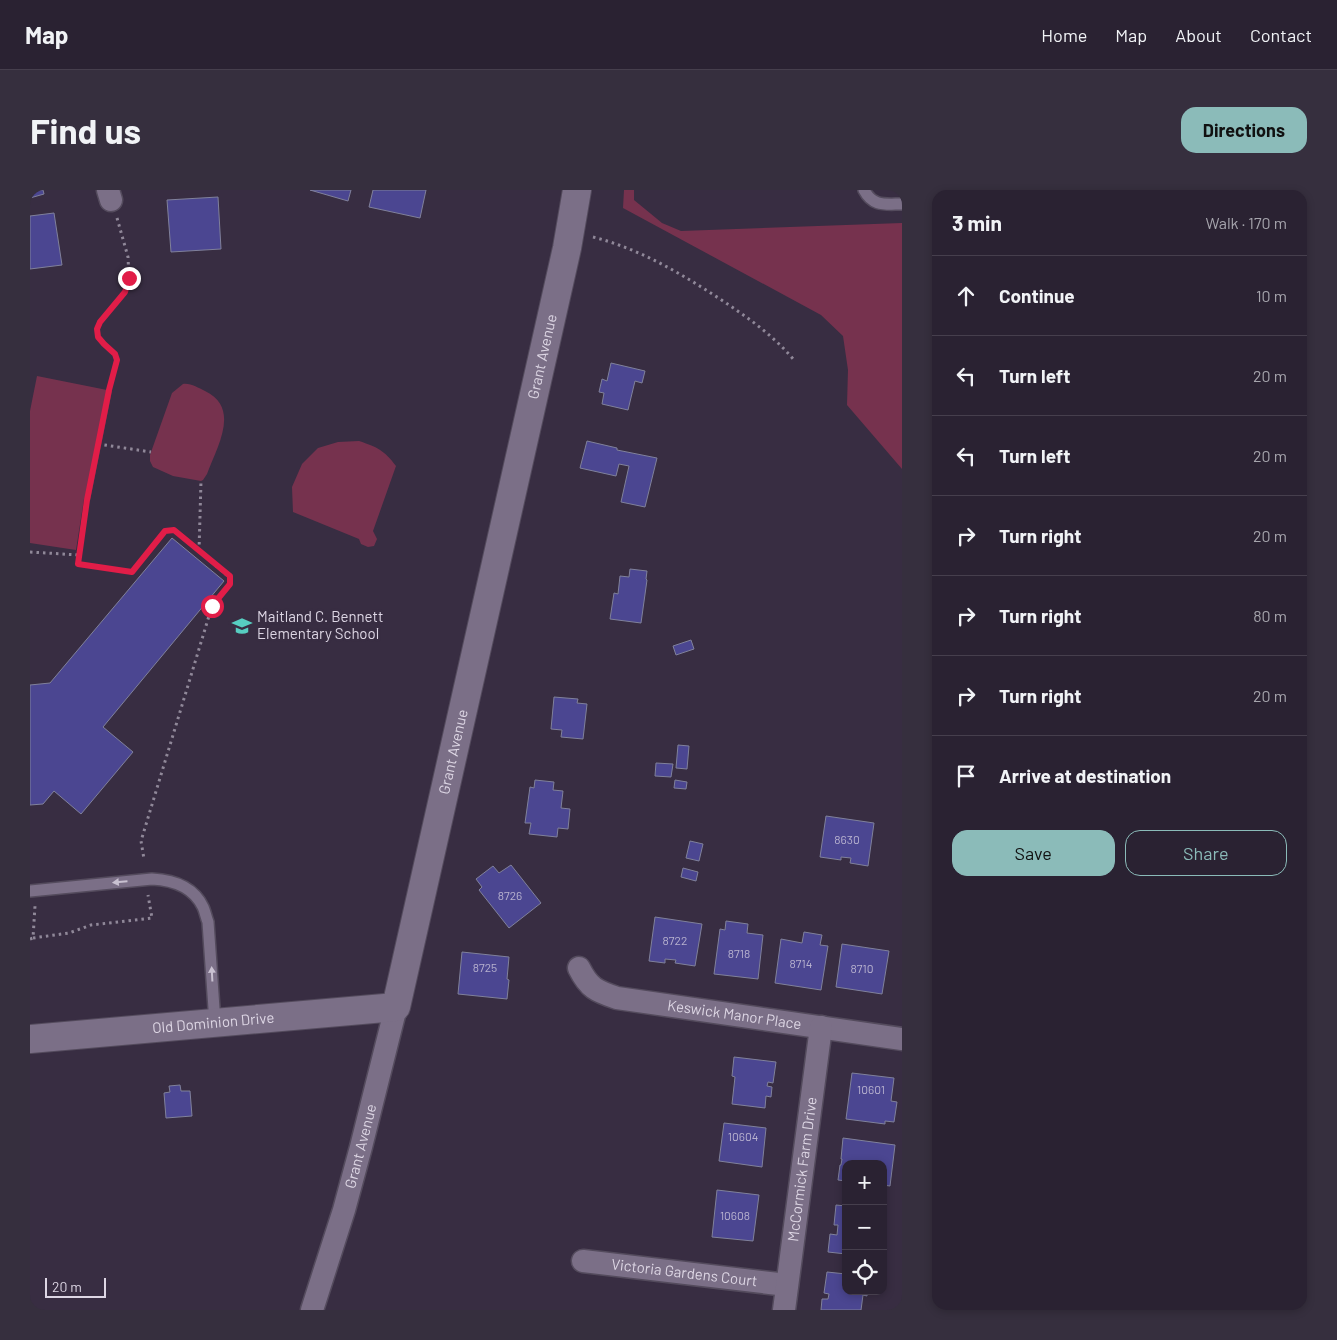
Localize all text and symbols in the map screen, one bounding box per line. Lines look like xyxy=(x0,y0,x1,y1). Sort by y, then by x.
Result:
text: Map xyxy=(25,20,68,49)
text: Home xyxy=(1041,24,1087,46)
text: Map xyxy=(1115,24,1147,46)
text: About xyxy=(1175,24,1222,46)
text: Contact xyxy=(1250,24,1312,46)
button: Directions xyxy=(1181,107,1307,153)
text: Find us xyxy=(30,109,141,151)
text: 3 min xyxy=(952,210,1002,235)
text: Walk · 170 m xyxy=(1205,213,1287,232)
route end xyxy=(118,267,141,290)
icon: ahead xyxy=(952,282,980,310)
text: Continue xyxy=(999,284,1075,307)
text: 10 m xyxy=(1256,286,1287,305)
street label: Grant Avenue xyxy=(523,312,560,401)
icon: left xyxy=(952,362,980,390)
text: Turn left xyxy=(999,364,1070,387)
text: 20 m xyxy=(1253,366,1287,385)
icon: left xyxy=(952,442,980,470)
text: Turn left xyxy=(999,444,1070,467)
text: 20 m xyxy=(1253,446,1287,465)
icon: right xyxy=(952,522,980,550)
text: Turn right xyxy=(999,524,1081,547)
text: 20 m xyxy=(1253,526,1287,545)
route start xyxy=(201,595,224,618)
icon: right xyxy=(952,602,980,630)
text: Turn right xyxy=(999,604,1081,627)
text: 80 m xyxy=(1253,606,1287,625)
place label: Maitland C. Bennett Elementary School xyxy=(257,607,383,642)
school or university icon: Maitland C. Bennett Elementary School xyxy=(231,615,253,637)
icon: right xyxy=(952,682,980,710)
text: Turn right xyxy=(999,684,1081,707)
text: 20 m xyxy=(1253,686,1287,705)
street label: Grant Avenue xyxy=(434,707,471,796)
icon: arrive xyxy=(952,762,980,790)
text: Arrive at destination xyxy=(999,764,1171,787)
button: Save xyxy=(952,830,1115,876)
button: Share xyxy=(1125,830,1287,876)
house number: 8630 xyxy=(834,832,860,846)
one-way arrow xyxy=(112,878,128,886)
house number: 8726 xyxy=(498,888,522,902)
house number: 8722 xyxy=(663,933,687,947)
house number: 8718 xyxy=(728,946,750,960)
house number: 8714 xyxy=(790,956,812,970)
house number: 8725 xyxy=(473,960,497,974)
house number: 8710 xyxy=(851,961,873,975)
one-way arrow xyxy=(208,966,216,982)
street label: Keswick Manor Place xyxy=(666,995,803,1032)
street label: Old Dominion Drive xyxy=(151,1008,275,1036)
house number: 10601 xyxy=(857,1082,885,1096)
street label: McCormick Farm Drive xyxy=(783,1096,820,1243)
street label: Grant Avenue xyxy=(340,1102,379,1190)
house number: 10604 xyxy=(728,1129,758,1143)
map controls xyxy=(842,1160,887,1295)
button: + xyxy=(842,1160,887,1205)
button: − xyxy=(842,1205,887,1250)
house number: 10608 xyxy=(720,1208,750,1222)
button: locate xyxy=(842,1250,887,1295)
street label: Victoria Gardens Court xyxy=(610,1254,758,1289)
scale bar xyxy=(45,1275,106,1298)
text: 20 m xyxy=(52,1278,82,1295)

